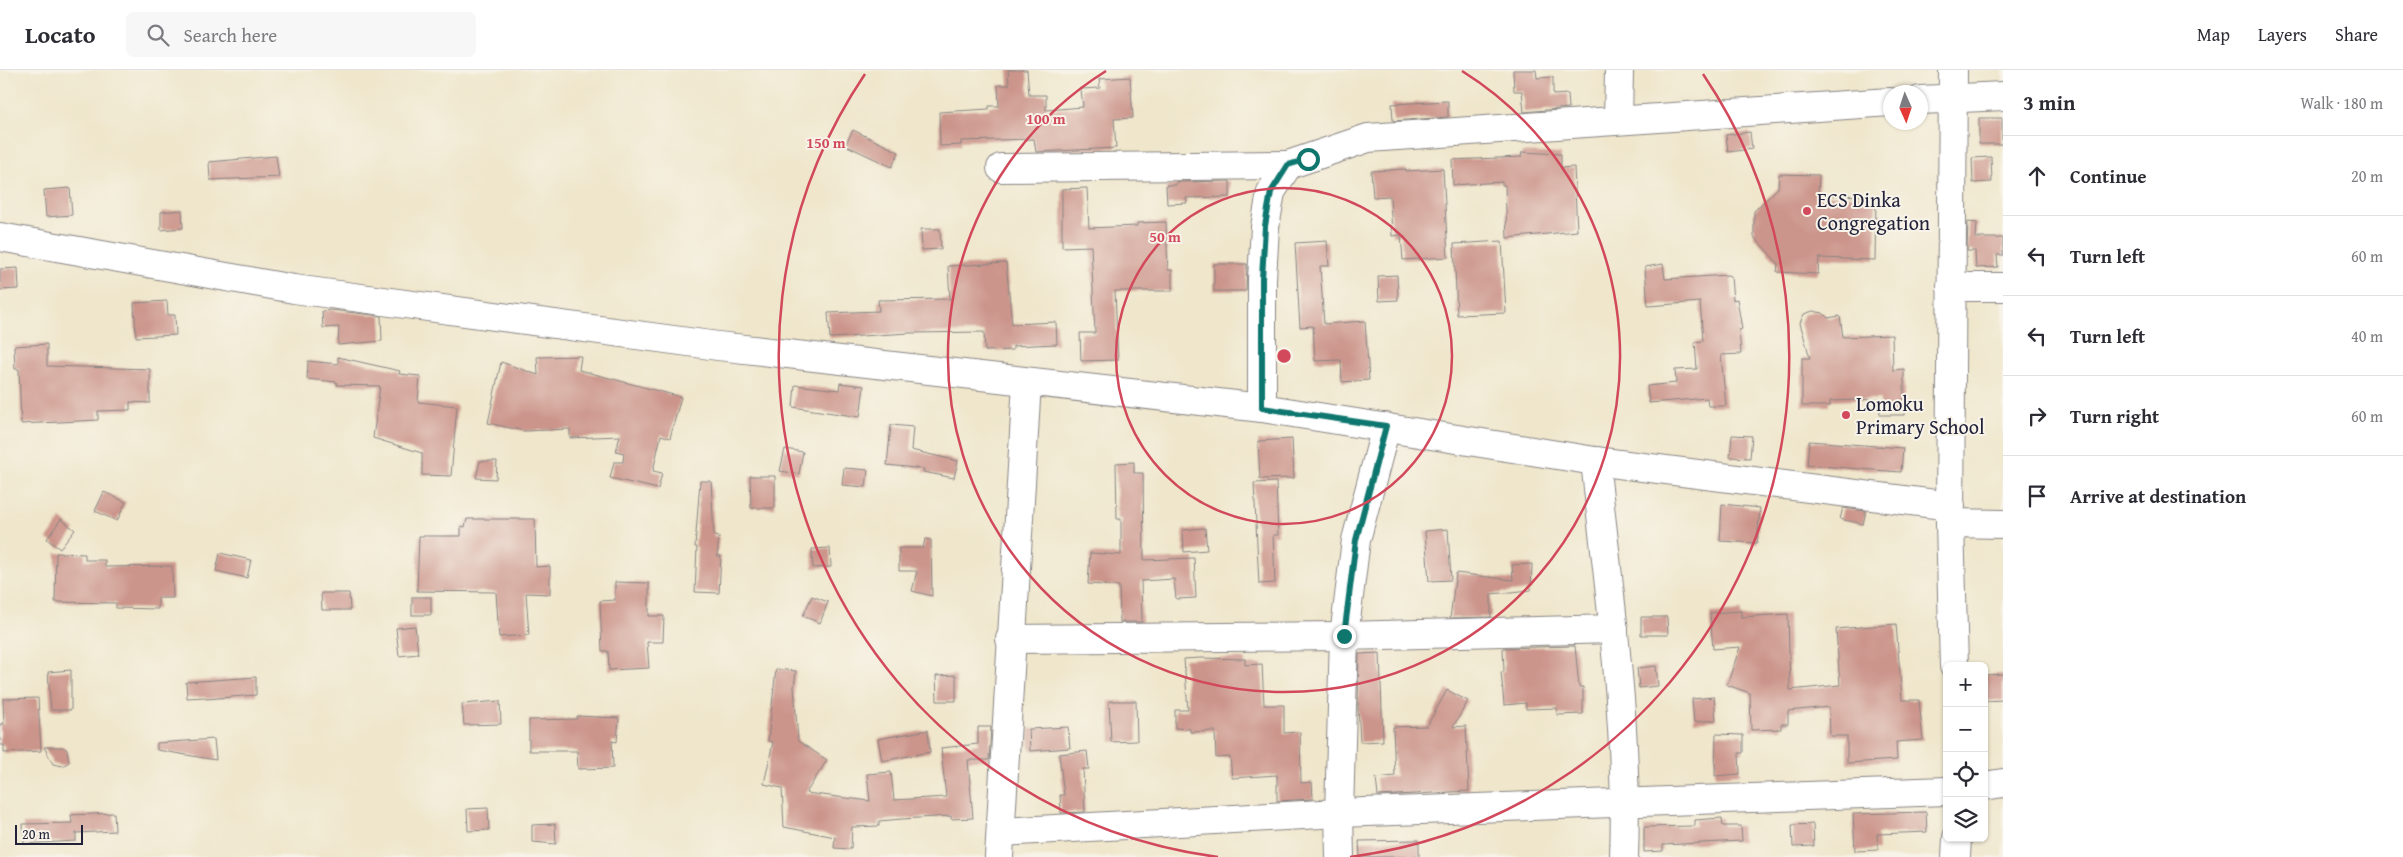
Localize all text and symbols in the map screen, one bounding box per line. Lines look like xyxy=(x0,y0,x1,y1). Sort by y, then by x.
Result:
search box xyxy=(126,12,476,57)
text: Locato xyxy=(25,17,96,52)
icon: search xyxy=(144,21,172,49)
text: Search here xyxy=(184,21,277,49)
text: Map xyxy=(2197,21,2230,48)
text: Layers xyxy=(2258,21,2307,48)
text: Share xyxy=(2335,21,2378,48)
north arrow xyxy=(1883,85,1928,130)
text: 3 min xyxy=(2023,87,2075,118)
text: Walk · 180 m xyxy=(2300,91,2383,115)
text: 100 m xyxy=(1026,108,1066,129)
text: 150 m xyxy=(806,132,846,153)
route start xyxy=(1297,148,1320,171)
icon: ahead xyxy=(2023,162,2051,190)
text: Continue xyxy=(2070,162,2147,190)
text: 20 m xyxy=(2351,164,2383,188)
place label: ECS Dinka Congregation xyxy=(1817,185,1930,237)
marker: ECS Dinka Congregation xyxy=(1801,205,1813,217)
text: 50 m xyxy=(1149,226,1181,247)
icon: left xyxy=(2023,242,2051,270)
text: Turn left xyxy=(2070,242,2145,270)
text: 60 m xyxy=(2351,244,2383,268)
icon: left xyxy=(2023,322,2051,350)
text: Turn left xyxy=(2070,322,2145,350)
text: 40 m xyxy=(2351,324,2383,348)
centre of rings xyxy=(1275,347,1293,365)
place label: Lomoku Primary School xyxy=(1856,389,1985,441)
icon: right xyxy=(2023,402,2051,430)
text: Turn right xyxy=(2070,402,2159,430)
text: 60 m xyxy=(2351,404,2383,428)
marker: Lomoku Primary School xyxy=(1840,409,1852,421)
icon: arrive xyxy=(2023,482,2051,510)
text: Arrive at destination xyxy=(2070,482,2246,510)
route end xyxy=(1333,625,1356,648)
map controls xyxy=(1943,662,1988,842)
button: + xyxy=(1943,662,1988,707)
button: − xyxy=(1943,707,1988,752)
button: locate xyxy=(1943,752,1988,797)
button: layers xyxy=(1943,797,1988,842)
scale bar xyxy=(15,822,82,845)
text: 20 m xyxy=(22,824,50,844)

